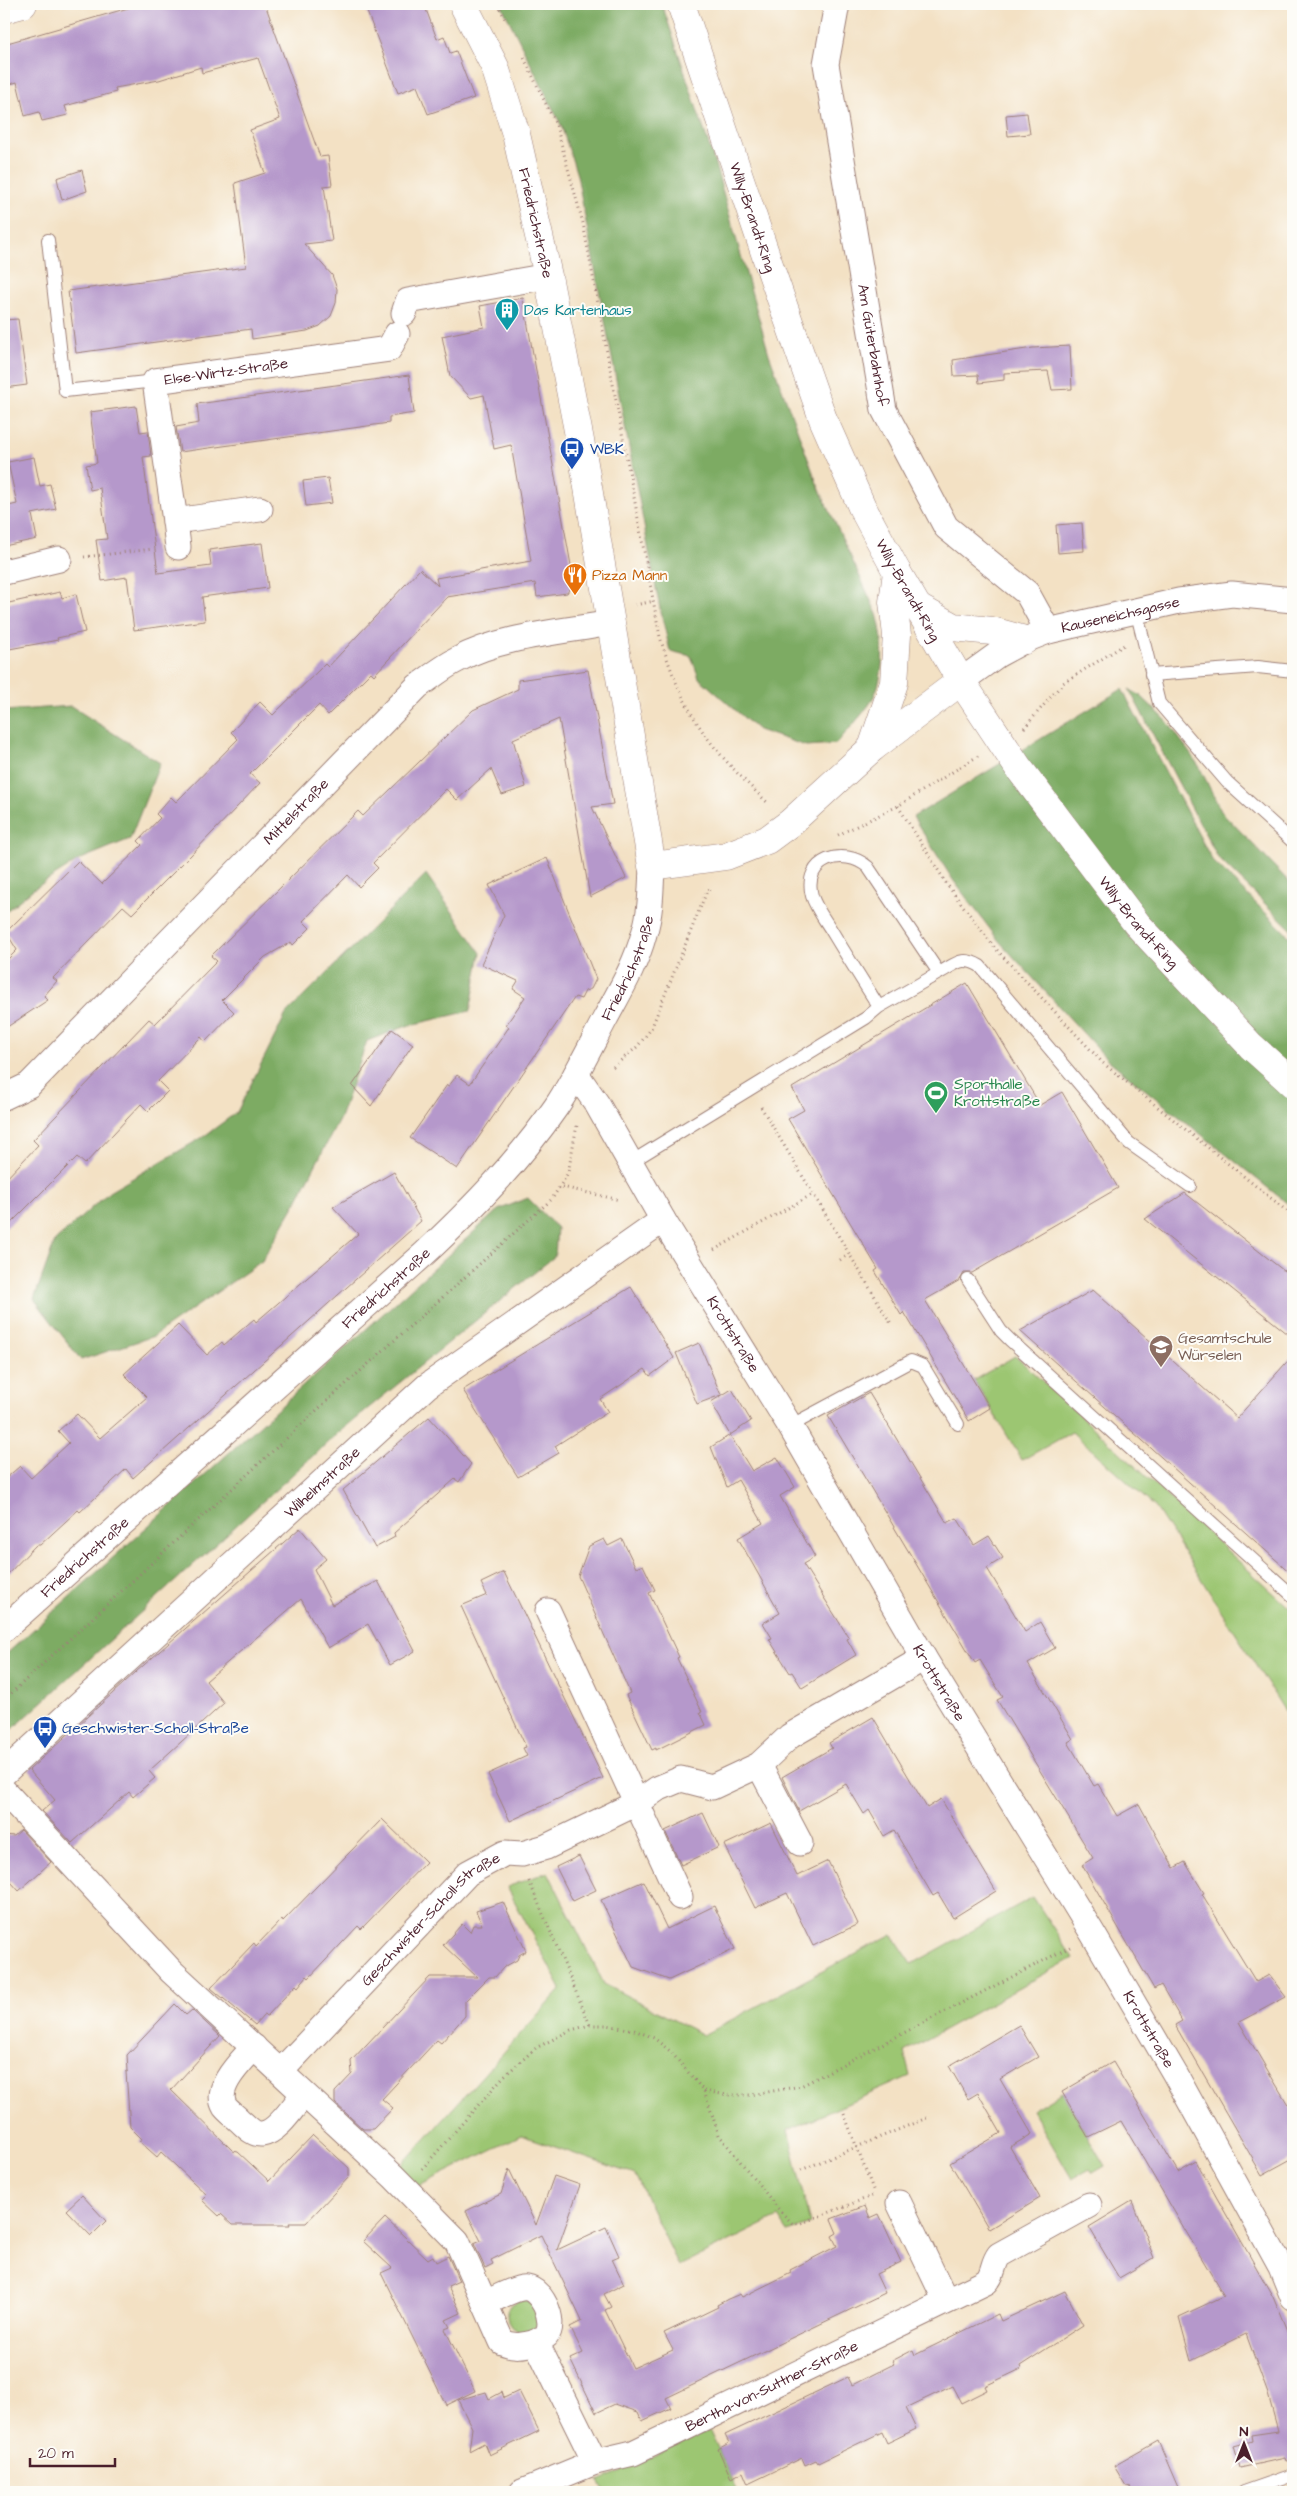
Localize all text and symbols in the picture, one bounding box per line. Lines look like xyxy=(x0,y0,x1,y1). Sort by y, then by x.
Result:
street label: Willy-Brandt-Ring xyxy=(724,160,781,276)
street label: Friedrichstraße xyxy=(513,166,558,280)
street label: Am Güterbahnhof xyxy=(852,282,893,408)
building icon: Das Kartenhaus xyxy=(494,297,520,331)
place label: Das Kartenhaus xyxy=(524,300,632,321)
street label: Else-Wirtz-Straße xyxy=(163,353,289,391)
bus stop icon: WBK xyxy=(559,436,585,470)
place label: WBK xyxy=(590,439,624,460)
street label: Willy-Brandt-Ring xyxy=(870,535,946,646)
restaurant icon: Pizza Mann xyxy=(562,562,588,596)
place label: Pizza Mann xyxy=(592,565,668,586)
street label: Kauseneichsgasse xyxy=(1059,591,1182,639)
street label: Mittelstraße xyxy=(259,774,334,850)
street label: Willy-Brandt-Ring xyxy=(1093,872,1183,974)
street label: Friedrichstraße xyxy=(596,914,659,1024)
place label: Sporthalle Krottstraße xyxy=(954,1074,1040,1112)
sports icon: Sporthalle Krottstraße xyxy=(923,1080,949,1114)
street label: Friedrichstraße xyxy=(337,1243,435,1334)
street label: Krottstraße xyxy=(701,1292,764,1376)
place label: Gesamtschule Würselen xyxy=(1178,1328,1272,1366)
school or university icon: Gesamtschule Würselen xyxy=(1148,1334,1174,1368)
street label: Wilhelmstraße xyxy=(280,1442,365,1523)
street label: Friedrichstraße xyxy=(36,1512,134,1603)
street label: Krottstraße xyxy=(907,1641,970,1725)
bus stop icon: Geschwister-Scholl-Straße xyxy=(32,1715,58,1749)
place label: Geschwister-Scholl-Straße xyxy=(62,1718,249,1739)
street label: Geschwister-Scholl-Straße xyxy=(356,1848,504,1991)
street label: Krottstraße xyxy=(1117,1987,1179,2072)
street label: Bertha-von-Suttner-Straße xyxy=(682,2335,862,2437)
north arrow xyxy=(1220,2418,1270,2468)
text: N xyxy=(1240,2422,1249,2442)
scale bar xyxy=(30,2436,115,2468)
text: 20 m xyxy=(38,2443,74,2464)

